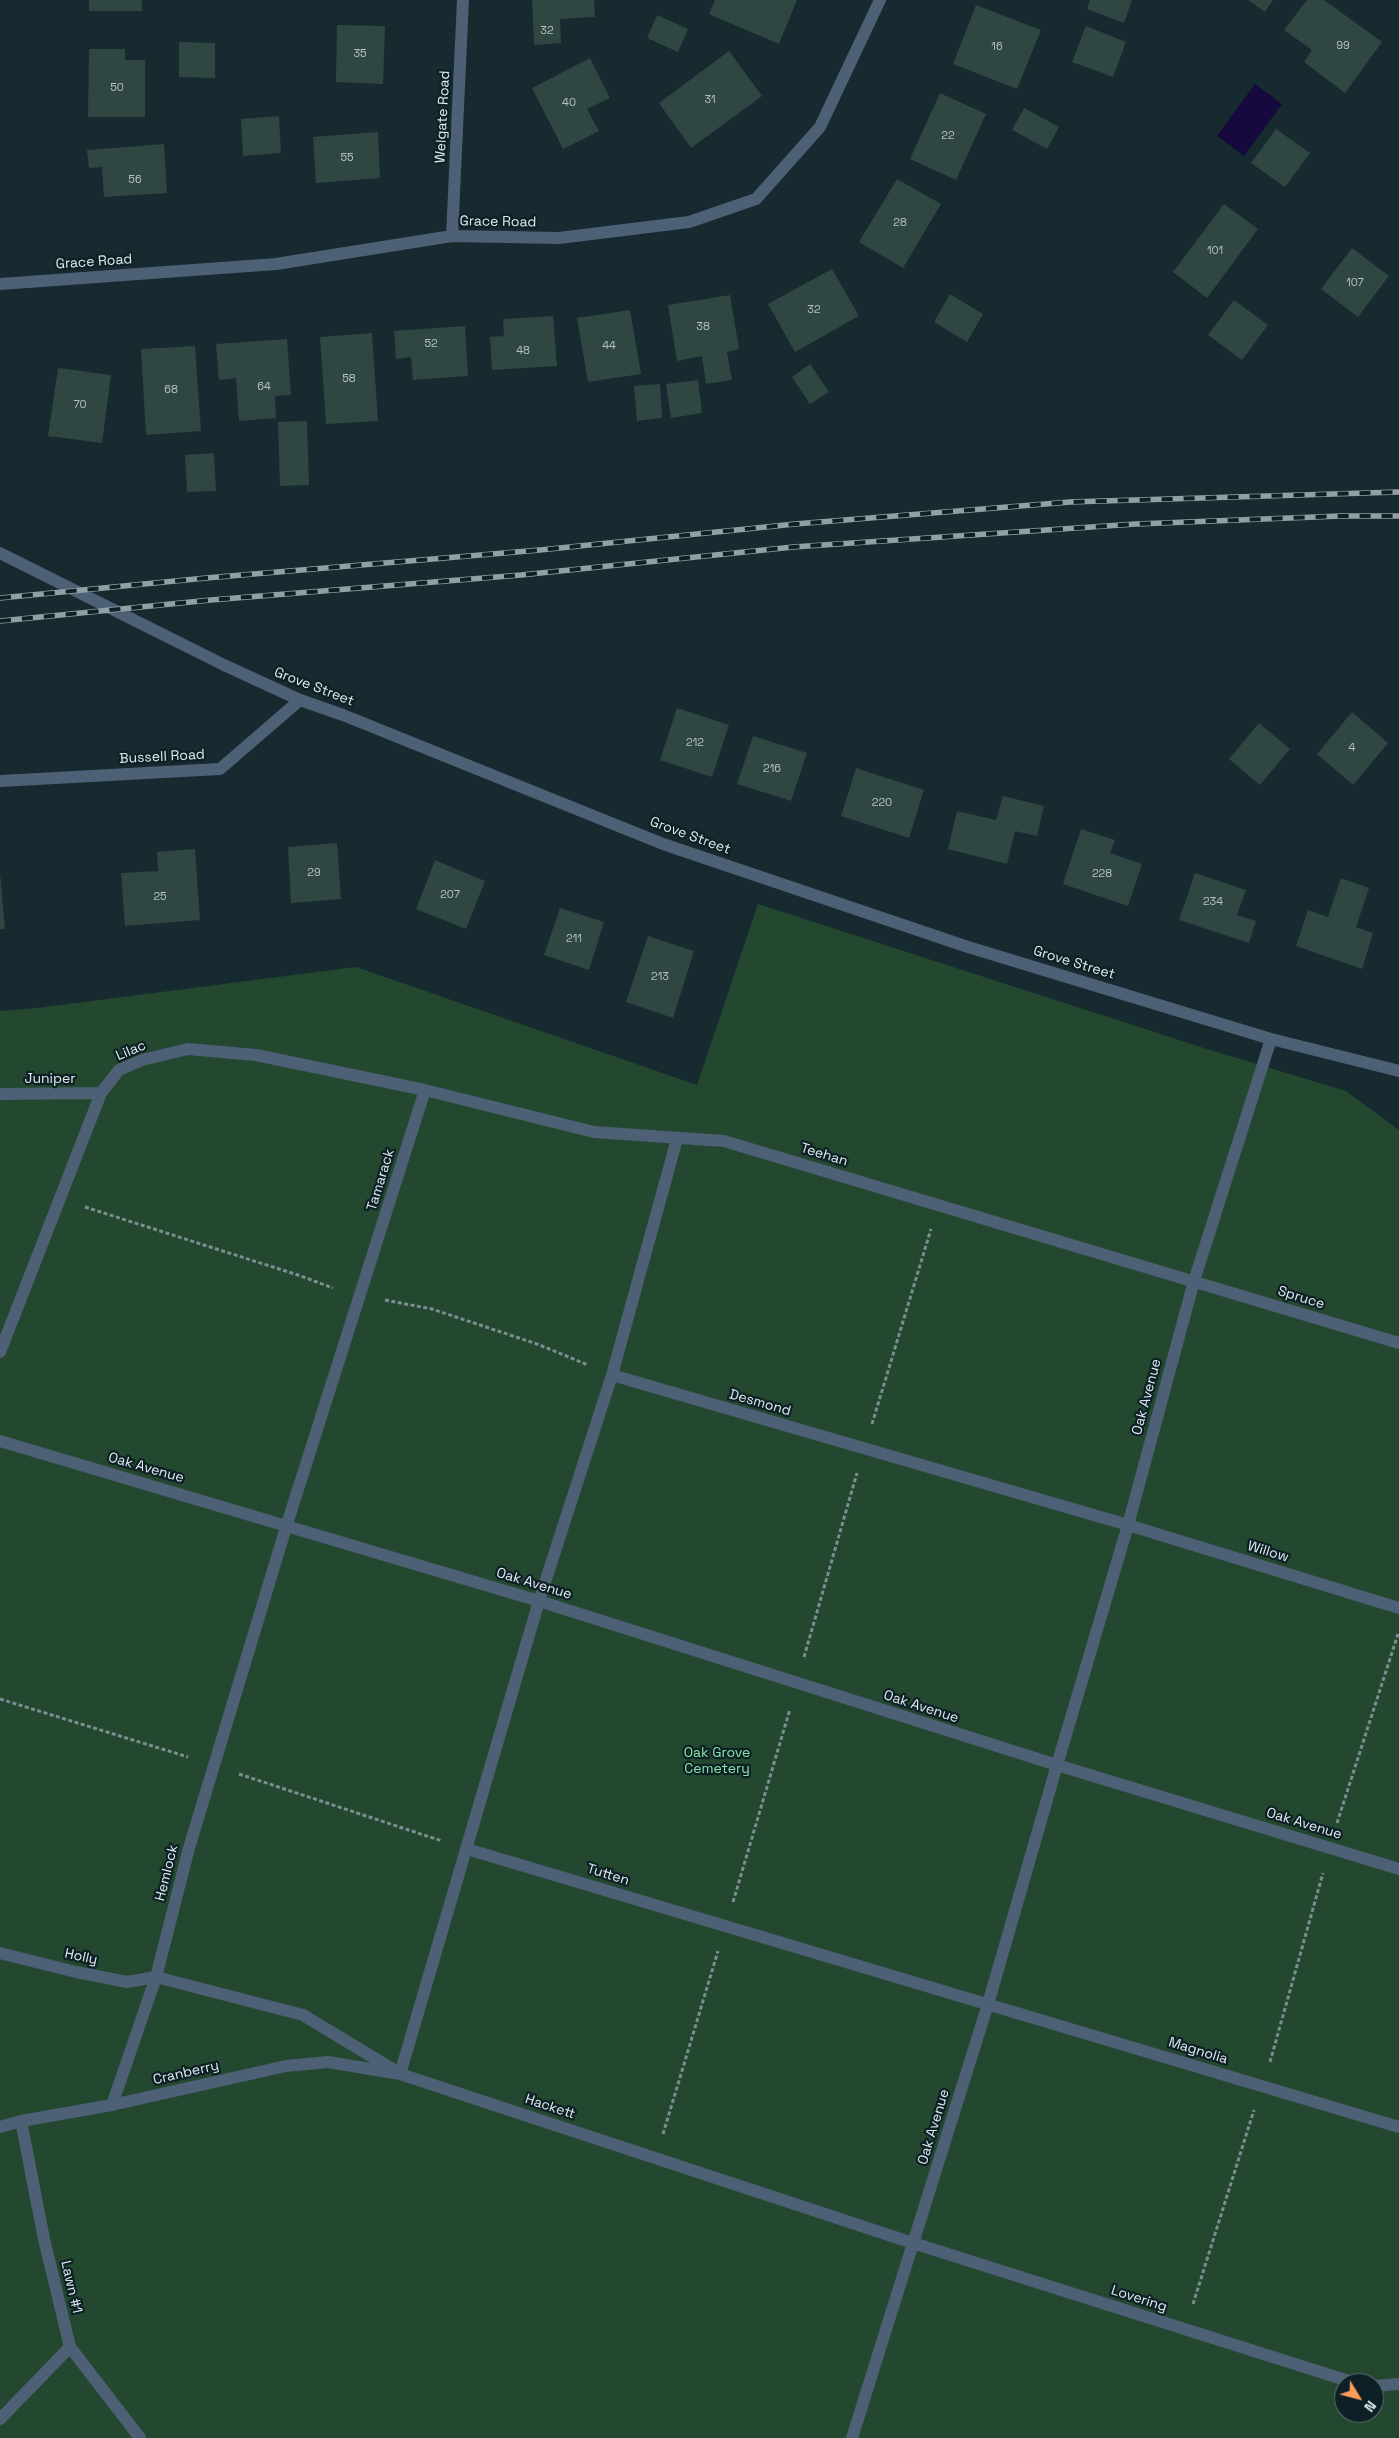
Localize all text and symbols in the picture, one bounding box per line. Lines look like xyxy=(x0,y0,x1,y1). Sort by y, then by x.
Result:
house number: 32 xyxy=(540,24,554,38)
house number: 99 xyxy=(1336,39,1350,53)
house number: 16 xyxy=(991,40,1003,54)
house number: 35 xyxy=(353,47,367,61)
street label: Welgate Road xyxy=(432,70,454,164)
house number: 50 xyxy=(110,81,124,95)
house number: 31 xyxy=(704,93,716,107)
house number: 40 xyxy=(562,96,576,110)
house number: 22 xyxy=(941,129,955,143)
house number: 55 xyxy=(340,151,354,165)
house number: 56 xyxy=(128,173,142,187)
street label: Grace Road xyxy=(459,213,537,231)
house number: 28 xyxy=(893,216,907,230)
house number: 101 xyxy=(1207,244,1223,258)
street label: Grace Road xyxy=(55,251,133,273)
house number: 107 xyxy=(1346,276,1364,290)
house number: 32 xyxy=(807,303,821,317)
house number: 38 xyxy=(696,320,710,334)
house number: 52 xyxy=(424,337,438,351)
house number: 44 xyxy=(602,339,616,353)
house number: 48 xyxy=(516,344,530,358)
house number: 58 xyxy=(342,372,356,386)
house number: 64 xyxy=(257,380,271,394)
house number: 68 xyxy=(164,383,178,397)
house number: 70 xyxy=(73,398,87,412)
street label: Grove Street xyxy=(272,664,356,710)
house number: 212 xyxy=(686,736,704,750)
house number: 4 xyxy=(1349,741,1355,755)
street label: Bussell Road xyxy=(119,746,205,768)
house number: 216 xyxy=(763,762,781,776)
house number: 220 xyxy=(872,796,892,810)
street label: Grove Street xyxy=(647,814,733,858)
house number: 29 xyxy=(307,866,321,880)
house number: 228 xyxy=(1092,867,1112,881)
house number: 207 xyxy=(440,888,460,902)
house number: 25 xyxy=(153,890,167,904)
house number: 234 xyxy=(1203,895,1223,909)
house number: 211 xyxy=(566,932,582,946)
street label: Grove Street xyxy=(1031,943,1117,983)
house number: 213 xyxy=(651,970,669,984)
street label: Lilac xyxy=(114,1037,148,1065)
street label: Juniper xyxy=(24,1071,76,1087)
street label: Teehan xyxy=(798,1140,850,1170)
street label: Tamarack xyxy=(364,1147,398,1213)
street label: Spruce xyxy=(1276,1283,1326,1313)
street label: Oak Avenue xyxy=(1129,1357,1165,1437)
street label: Desmond xyxy=(727,1386,793,1420)
street label: Oak Avenue xyxy=(106,1449,186,1487)
street label: Willow xyxy=(1245,1538,1291,1566)
street label: Oak Avenue xyxy=(494,1565,574,1603)
street label: Oak Avenue xyxy=(881,1687,961,1727)
park label: Oak Grove Cemetery xyxy=(684,1745,750,1778)
street label: Oak Avenue xyxy=(1264,1805,1344,1843)
street label: Hemlock xyxy=(152,1843,182,1903)
street label: Tutten xyxy=(585,1861,631,1889)
street label: Holly xyxy=(63,1945,99,1969)
street label: Magnolia xyxy=(1166,2034,1230,2068)
street label: Cranberry xyxy=(151,2057,221,2089)
street label: Oak Avenue xyxy=(915,2087,953,2167)
street label: Hackett xyxy=(523,2091,577,2123)
street label: Lawn #1 xyxy=(57,2259,85,2315)
street label: Lovering xyxy=(1109,2282,1169,2316)
north arrow xyxy=(1334,2373,1384,2423)
text: N xyxy=(1360,2397,1380,2416)

